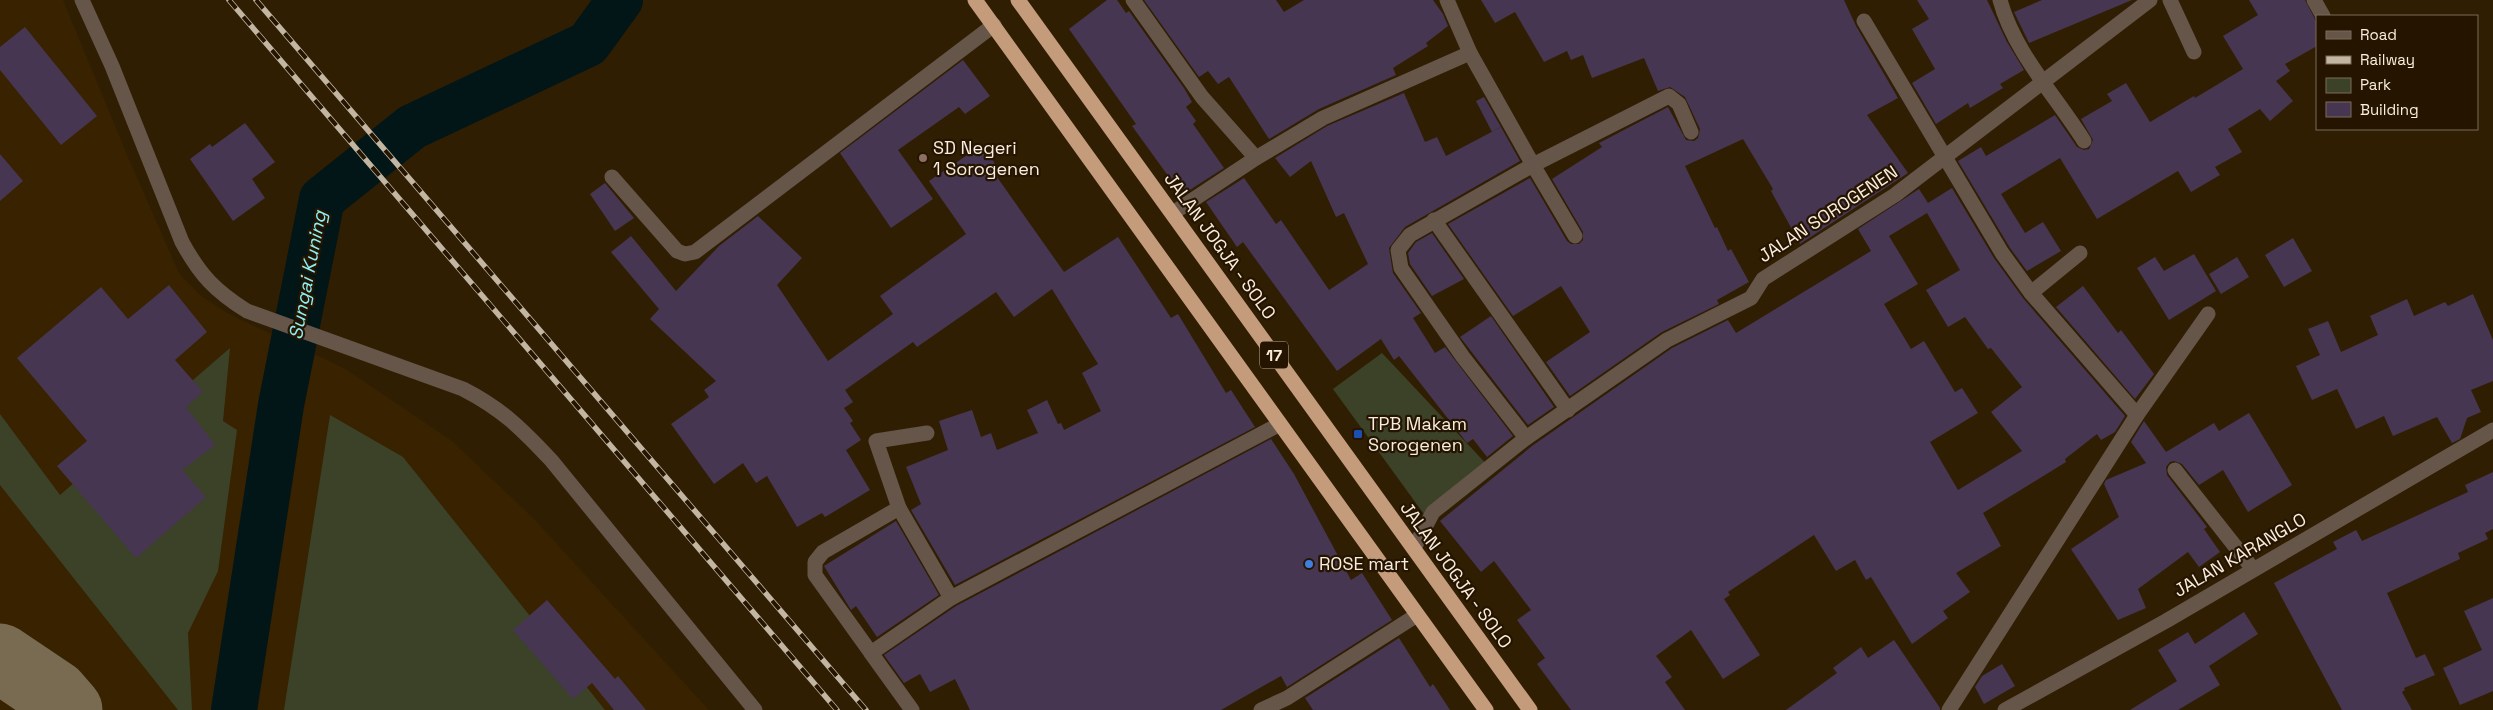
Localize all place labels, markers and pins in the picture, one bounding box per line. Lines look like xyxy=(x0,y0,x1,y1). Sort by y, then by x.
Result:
place label: SD Negeri 1 Sorogenen xyxy=(933,136,1040,180)
marker: SD Negeri 1 Sorogenen xyxy=(917,152,929,164)
place label: TPB Makam Sorogenen xyxy=(1368,412,1467,456)
marker: TPB Makam Sorogenen xyxy=(1352,428,1364,440)
place label: ROSE mart xyxy=(1319,552,1409,575)
marker: ROSE mart xyxy=(1303,558,1315,570)

